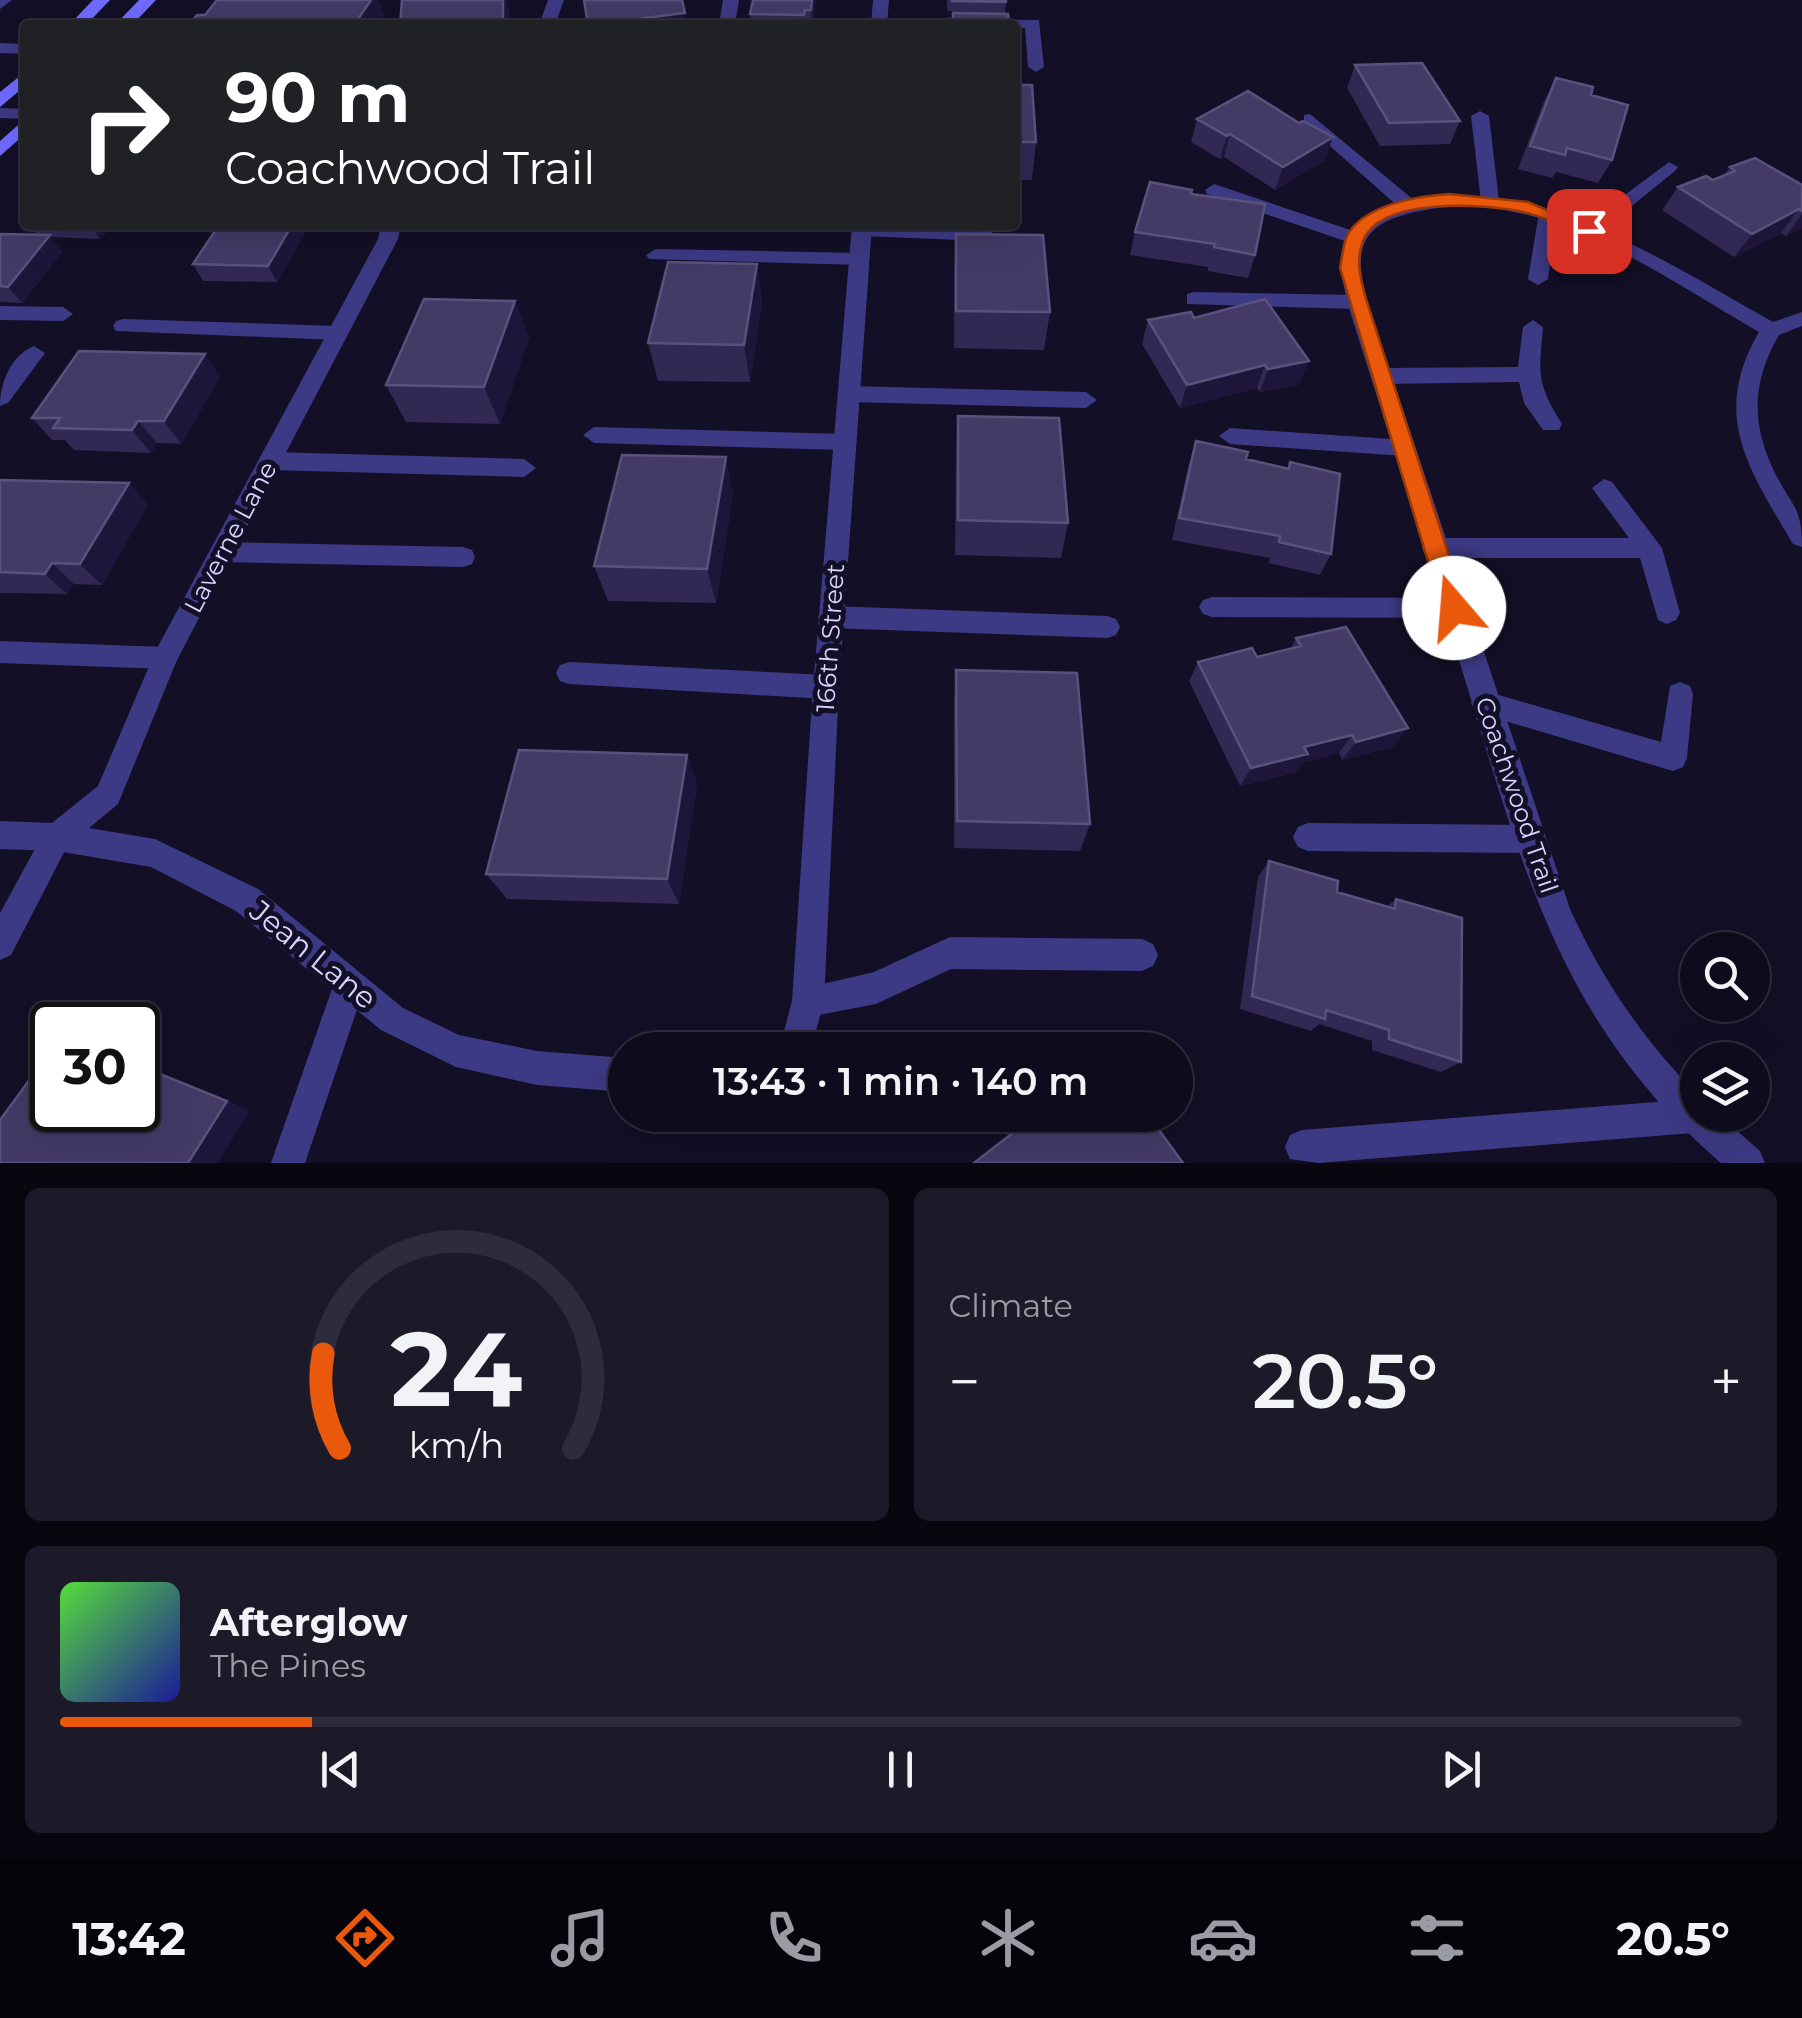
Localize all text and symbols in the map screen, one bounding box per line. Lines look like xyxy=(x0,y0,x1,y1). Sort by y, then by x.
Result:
text: 90 m xyxy=(225,54,410,140)
icon: right xyxy=(60,60,190,190)
text: Coachwood Trail xyxy=(225,140,595,195)
pin xyxy=(1547,189,1632,274)
icon: arrive xyxy=(1562,204,1617,259)
street label: Laverne Lane xyxy=(177,456,283,618)
position arrow xyxy=(1402,556,1506,660)
street label: 166th Street xyxy=(810,563,850,713)
street label: Coachwood Trail xyxy=(1469,693,1565,897)
street label: Jean Lane xyxy=(242,892,384,1017)
map controls xyxy=(1680,932,1770,1132)
button: search xyxy=(1680,932,1770,1022)
speed limit sign: 30 xyxy=(30,1002,160,1132)
button: layers xyxy=(1680,1042,1770,1132)
text: 13:43 · 1 min · 140 m xyxy=(713,1058,1088,1105)
text: Climate xyxy=(949,1286,1073,1325)
text: 24 xyxy=(391,1305,523,1432)
text: 20.5° xyxy=(1252,1335,1438,1427)
text: − xyxy=(949,1348,980,1415)
text: + xyxy=(1710,1348,1742,1415)
text: km/h xyxy=(409,1423,504,1467)
text: Afterglow xyxy=(210,1599,408,1646)
text: The Pines xyxy=(210,1646,366,1685)
icon: previous xyxy=(313,1742,368,1797)
icon: pause xyxy=(873,1742,928,1797)
icon: next xyxy=(1434,1742,1489,1797)
icon: directions xyxy=(330,1903,400,1973)
icon: music xyxy=(545,1903,615,1973)
icon: phone xyxy=(759,1903,829,1973)
icon: climate xyxy=(973,1903,1043,1973)
icon: car xyxy=(1188,1903,1258,1973)
icon: filters xyxy=(1402,1903,1472,1973)
text: 13:42 xyxy=(72,1911,186,1966)
text: 20.5° xyxy=(1616,1911,1730,1966)

